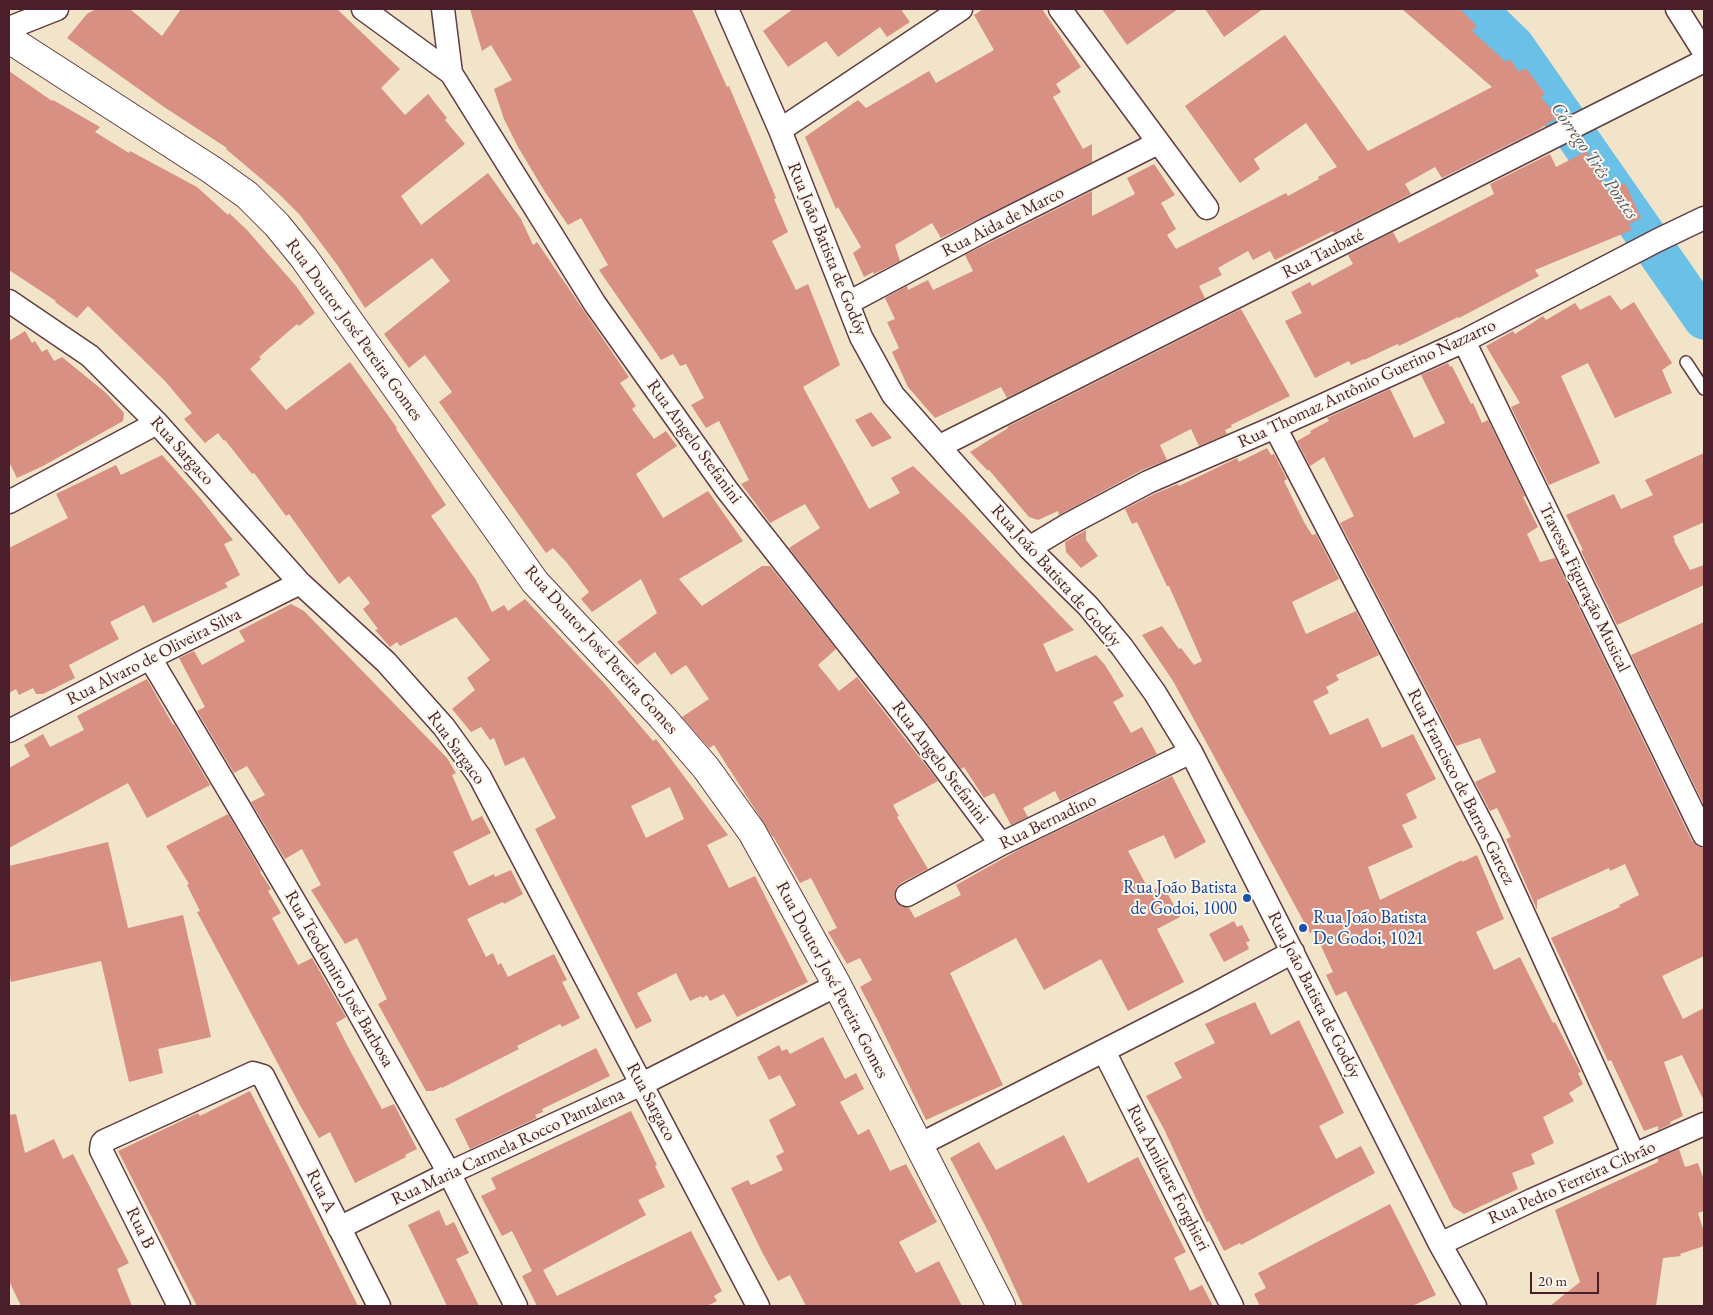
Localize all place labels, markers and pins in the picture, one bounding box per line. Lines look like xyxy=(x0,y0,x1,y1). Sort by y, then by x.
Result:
place label: Rua João Batista de Godoi, 1000 xyxy=(1123,877,1237,920)
marker: Rua João Batista de Godoi, 1000 xyxy=(1241,892,1253,904)
place label: Rua João Batista De Godoi, 1021 xyxy=(1313,907,1427,950)
marker: Rua João Batista De Godoi, 1021 xyxy=(1297,922,1309,934)

